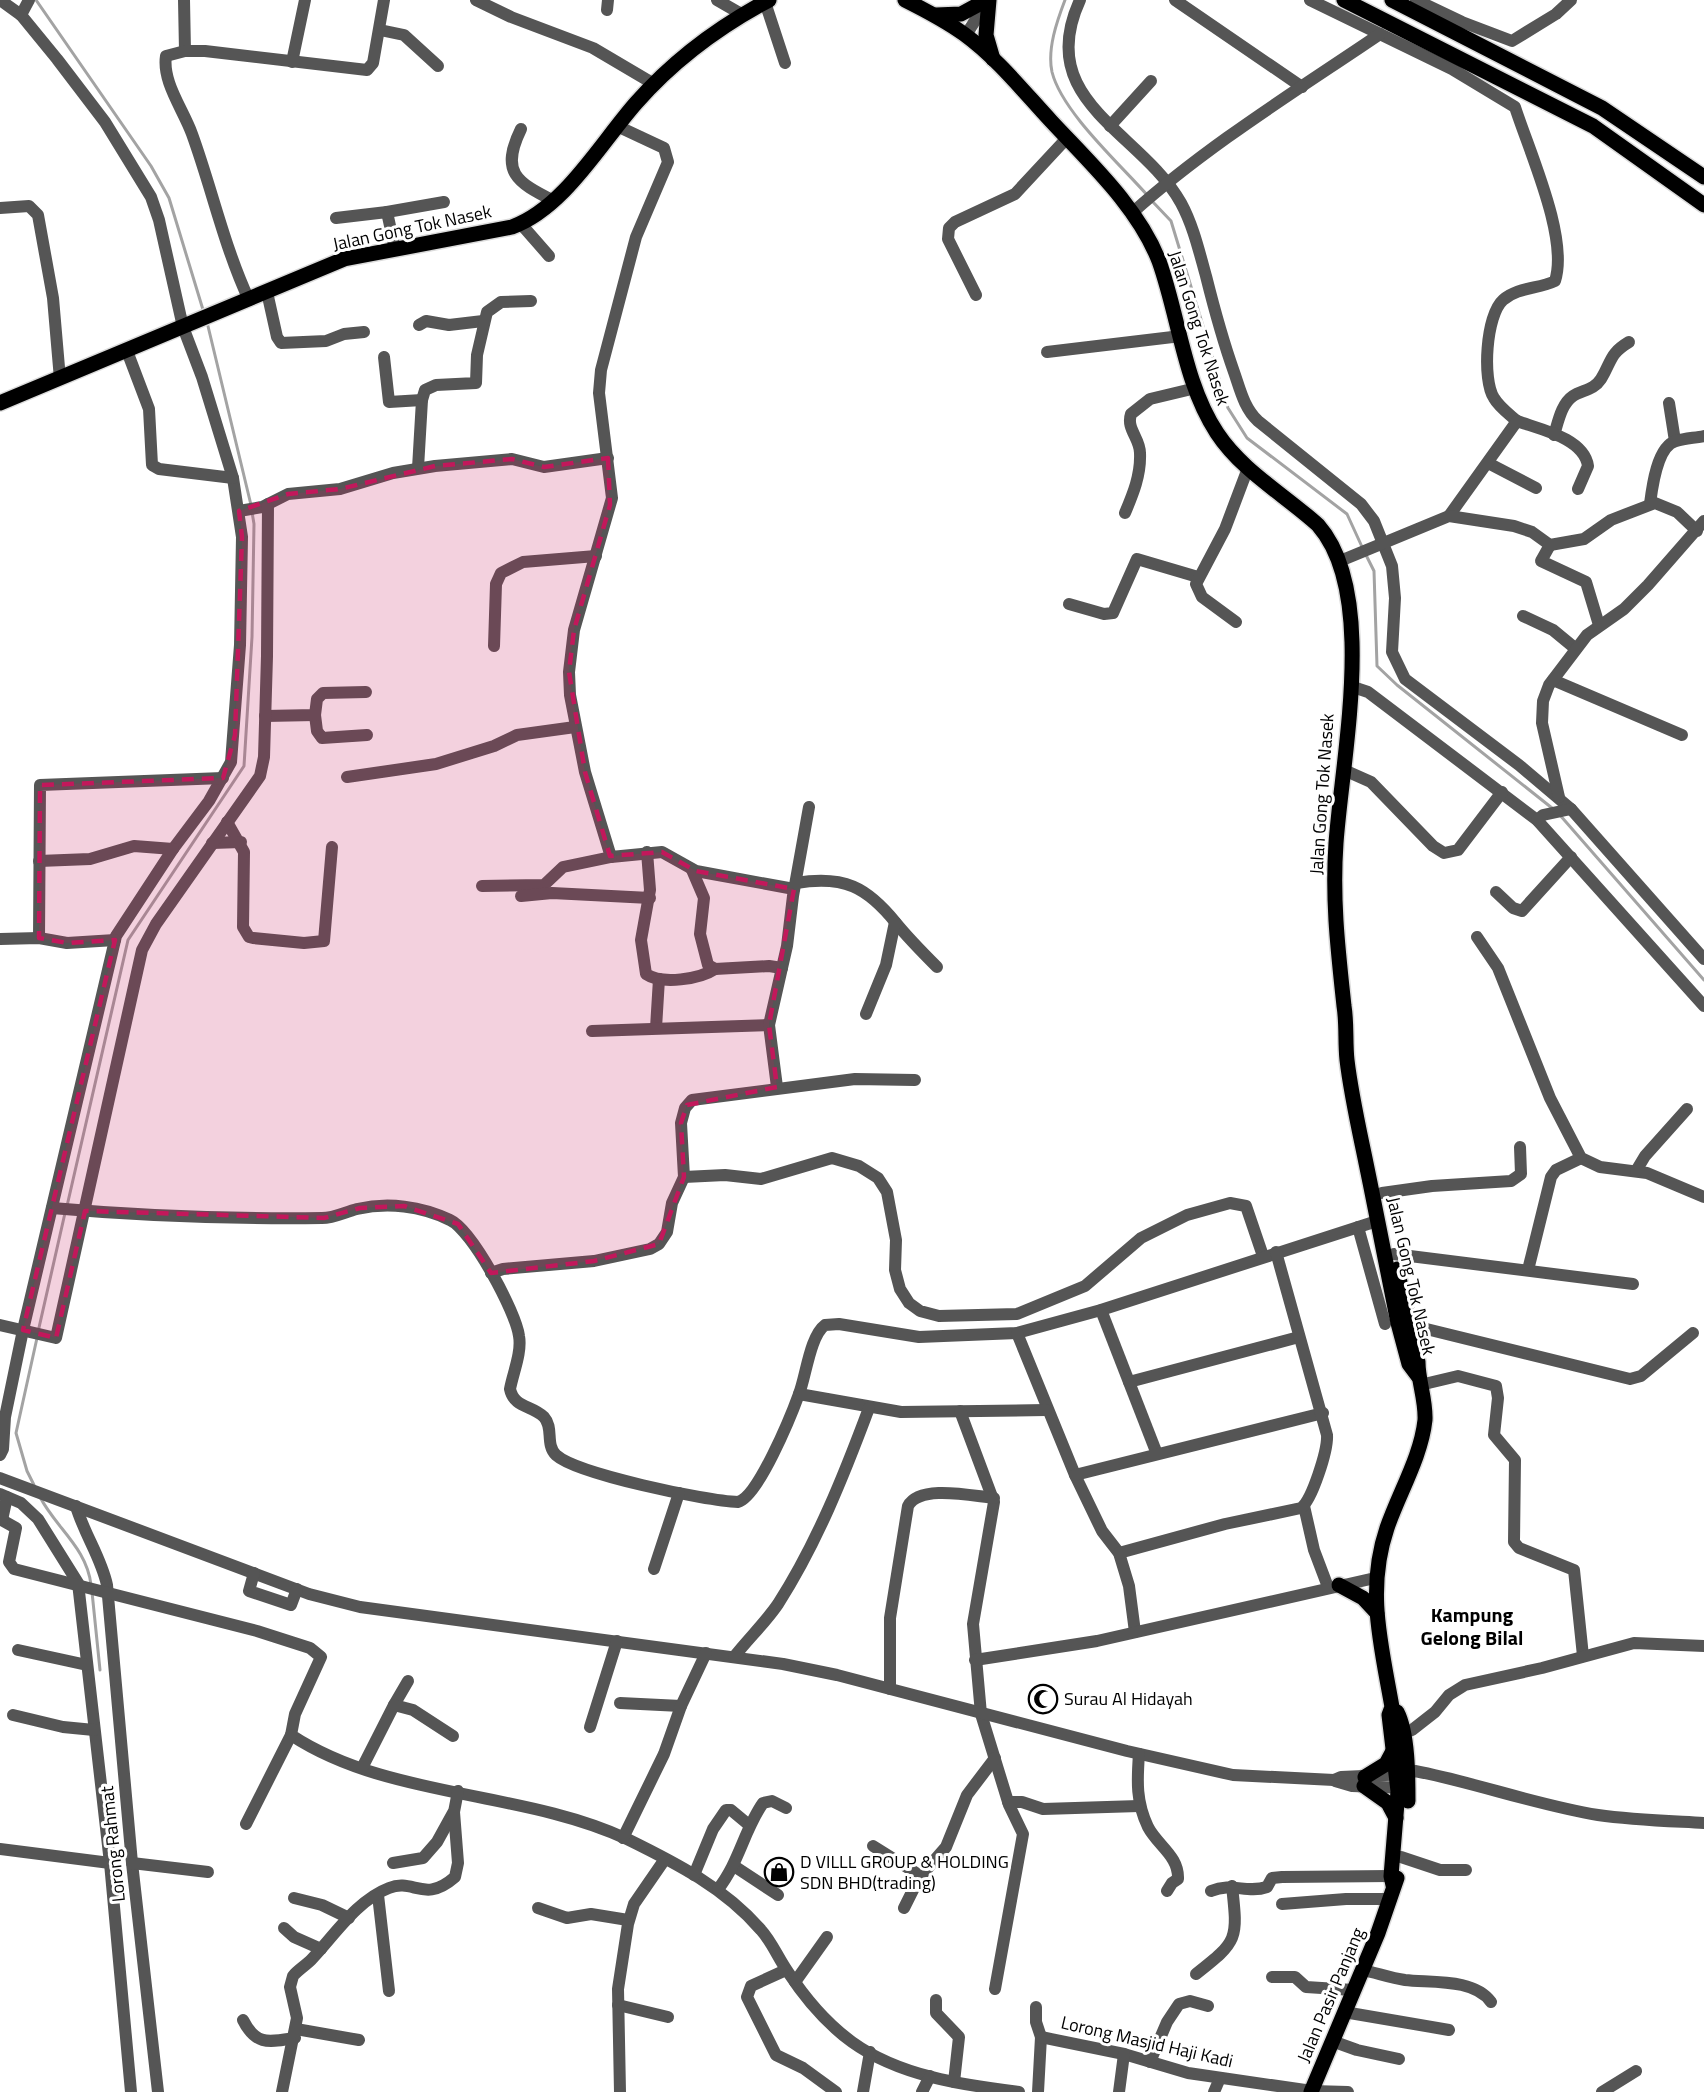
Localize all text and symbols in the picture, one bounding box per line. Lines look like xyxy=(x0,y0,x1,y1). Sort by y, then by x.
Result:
street label: Jalan Gong Tok Nasek xyxy=(330,197,494,258)
street label: Jalan Gong Tok Nasek xyxy=(1162,247,1237,409)
street label: Jalan Gong Tok Nasek xyxy=(1302,712,1341,876)
street label: Jalan Gong Tok Nasek xyxy=(1380,1194,1443,1358)
district label: Kampung Gelong Bilal xyxy=(1421,1599,1523,1653)
mosque icon: Surau Al Hidayah xyxy=(1027,1683,1059,1715)
place label: Surau Al Hidayah xyxy=(1064,1685,1193,1712)
street label: Lorong Rahmat xyxy=(93,1784,132,1903)
place label: D VILLL GROUP & HOLDING SDN BHD(trading) xyxy=(800,1848,1009,1896)
shop icon: D VILLL GROUP & HOLDING SDN BHD(trading) xyxy=(763,1856,795,1888)
street label: Jalan Pasir Panjang xyxy=(1290,1923,1371,2066)
street label: Lorong Masjid Haji Kadi xyxy=(1058,2009,1236,2074)

